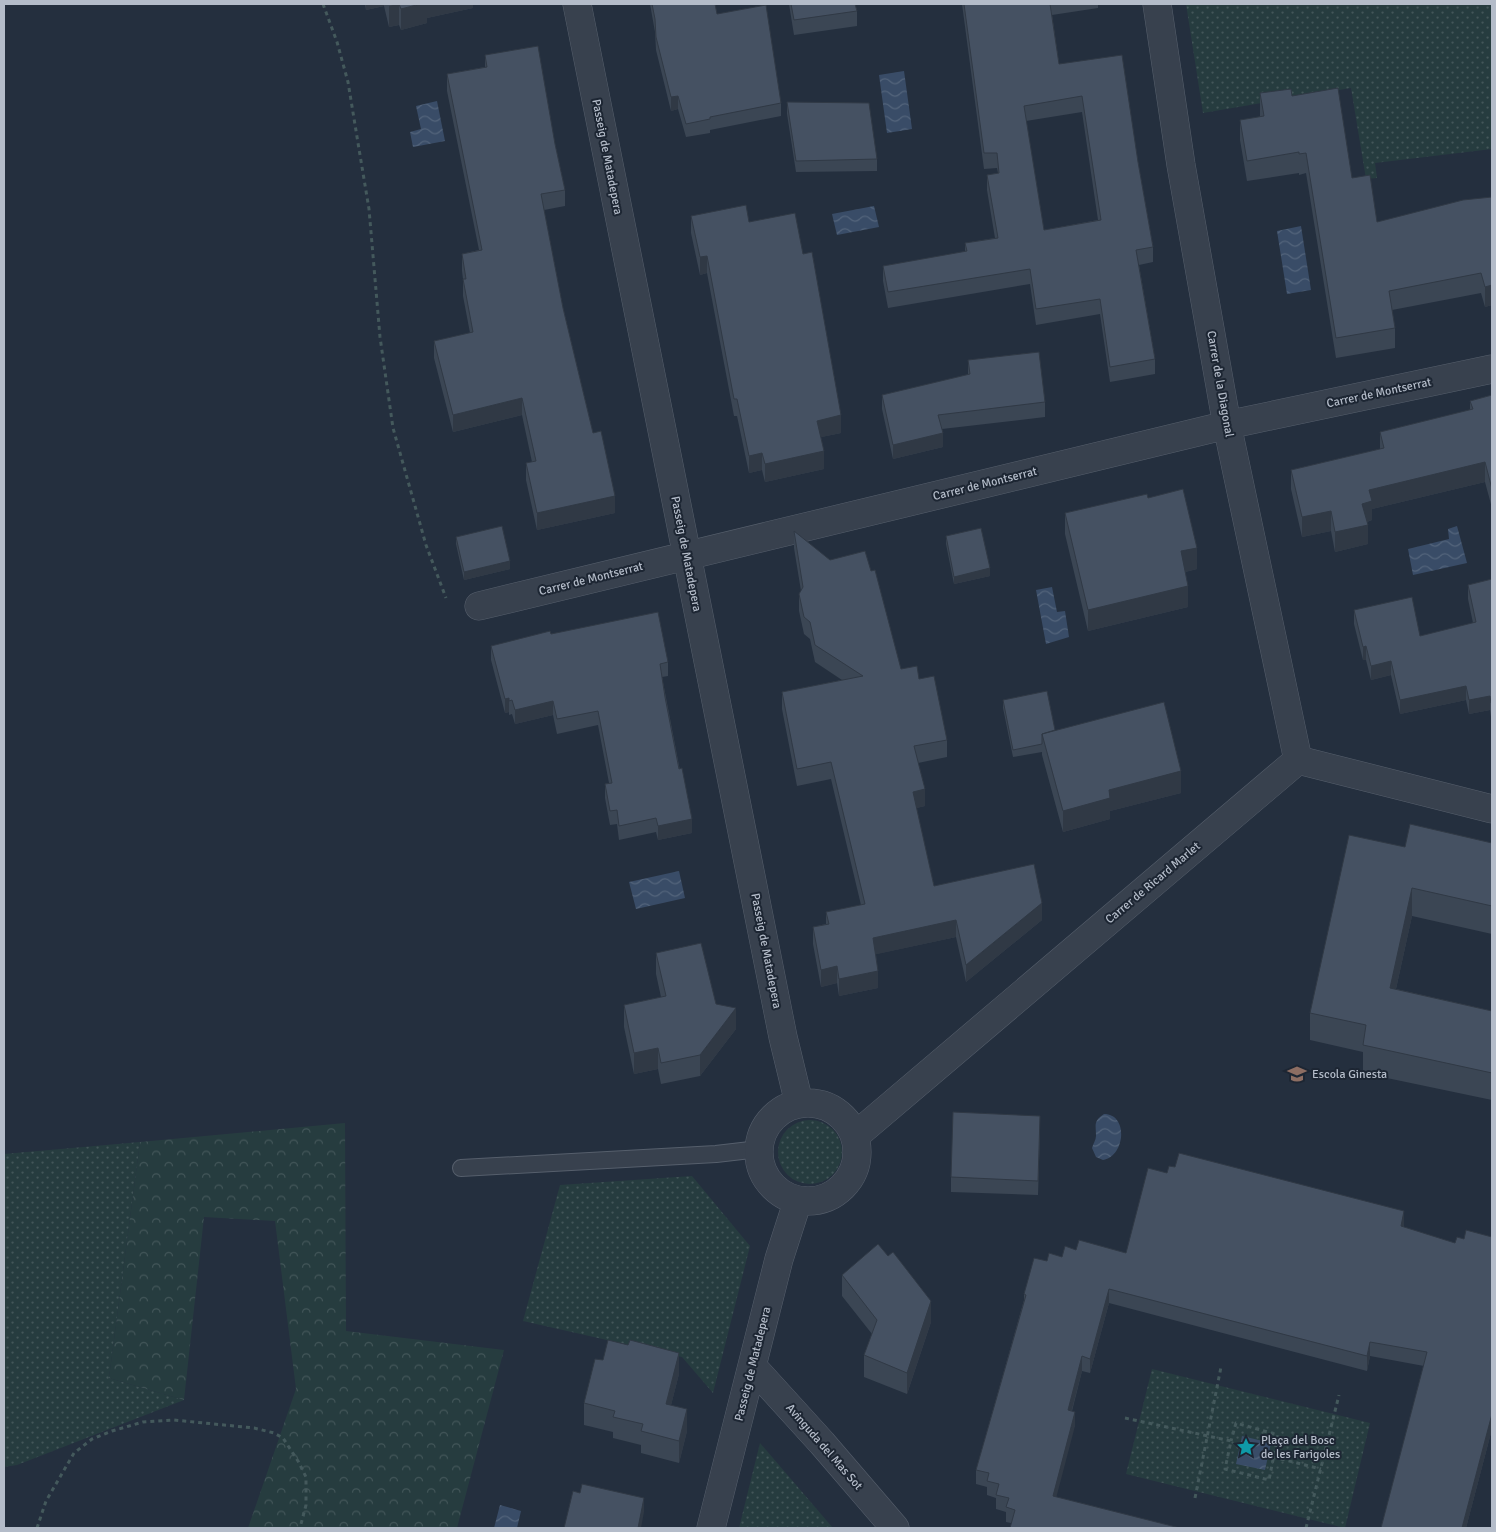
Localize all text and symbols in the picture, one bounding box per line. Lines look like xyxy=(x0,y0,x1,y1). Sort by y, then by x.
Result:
street label: Passeig de Matadepera xyxy=(588,98,626,216)
street label: Carrer de la Diagonal xyxy=(1203,330,1237,439)
street label: Carrer de Montserrat xyxy=(1325,375,1433,411)
street label: Carrer de Montserrat xyxy=(931,464,1039,504)
street label: Passeig de Matadepera xyxy=(667,495,705,613)
street label: Carrer de Montserrat xyxy=(537,559,645,599)
street label: Carrer de Ricard Marlet xyxy=(1103,839,1203,927)
street label: Passeig de Matadepera xyxy=(747,892,785,1010)
school or university icon: Escola Ginesta xyxy=(1286,1063,1308,1085)
place label: Escola Ginesta xyxy=(1312,1067,1387,1082)
street label: Passeig de Matadepera xyxy=(732,1305,774,1423)
street label: Avinguda del Mas Sot xyxy=(782,1401,866,1493)
place label: Plaça del Bosc de les Farigoles xyxy=(1261,1433,1340,1462)
place icon: Plaça del Bosc de les Farigoles xyxy=(1235,1436,1257,1458)

